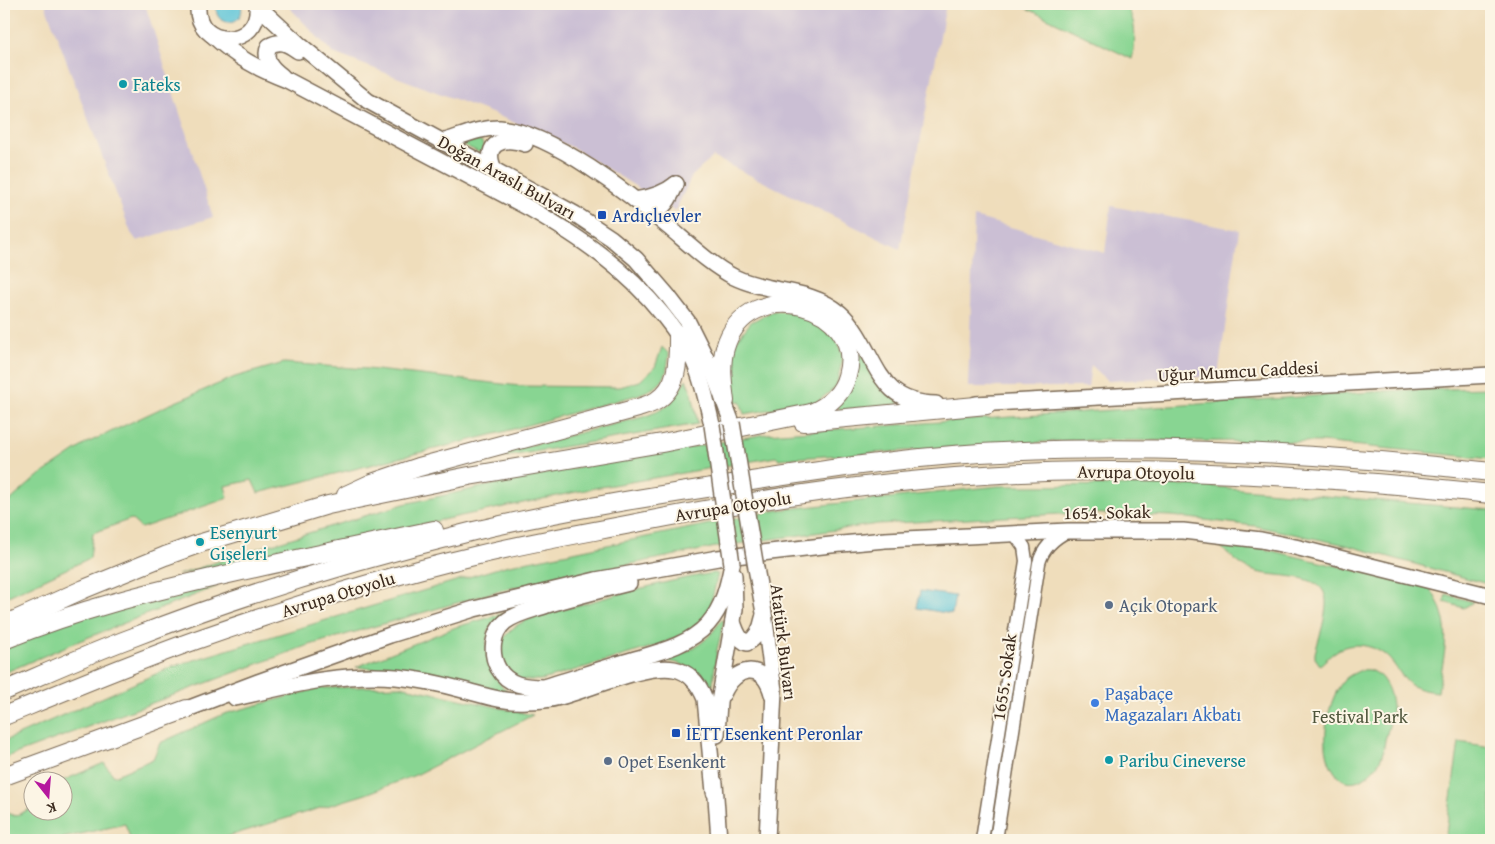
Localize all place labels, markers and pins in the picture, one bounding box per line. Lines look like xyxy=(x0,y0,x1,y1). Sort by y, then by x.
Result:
place label: Fateks xyxy=(133,71,181,98)
marker: Fateks xyxy=(117,78,129,90)
place label: Ardıçlıevler xyxy=(612,202,702,229)
marker: Ardıçlıevler xyxy=(596,209,608,221)
place label: Esenyurt Gişeleri xyxy=(210,519,278,567)
marker: Esenyurt Gişeleri xyxy=(194,536,206,548)
place label: Açık Otopark xyxy=(1119,592,1218,619)
marker: Açık Otopark xyxy=(1103,599,1115,611)
place label: Paşabaçe Magazaları Akbatı xyxy=(1105,680,1241,728)
marker: Paşabaçe Magazaları Akbatı xyxy=(1089,697,1101,709)
place label: İETT Esenkent Peronlar xyxy=(686,720,863,747)
marker: İETT Esenkent Peronlar xyxy=(670,727,682,739)
place label: Paribu Cineverse xyxy=(1119,747,1246,774)
place label: Opet Esenkent xyxy=(618,748,727,775)
marker: Paribu Cineverse xyxy=(1103,754,1115,766)
marker: Opet Esenkent xyxy=(602,755,614,767)

